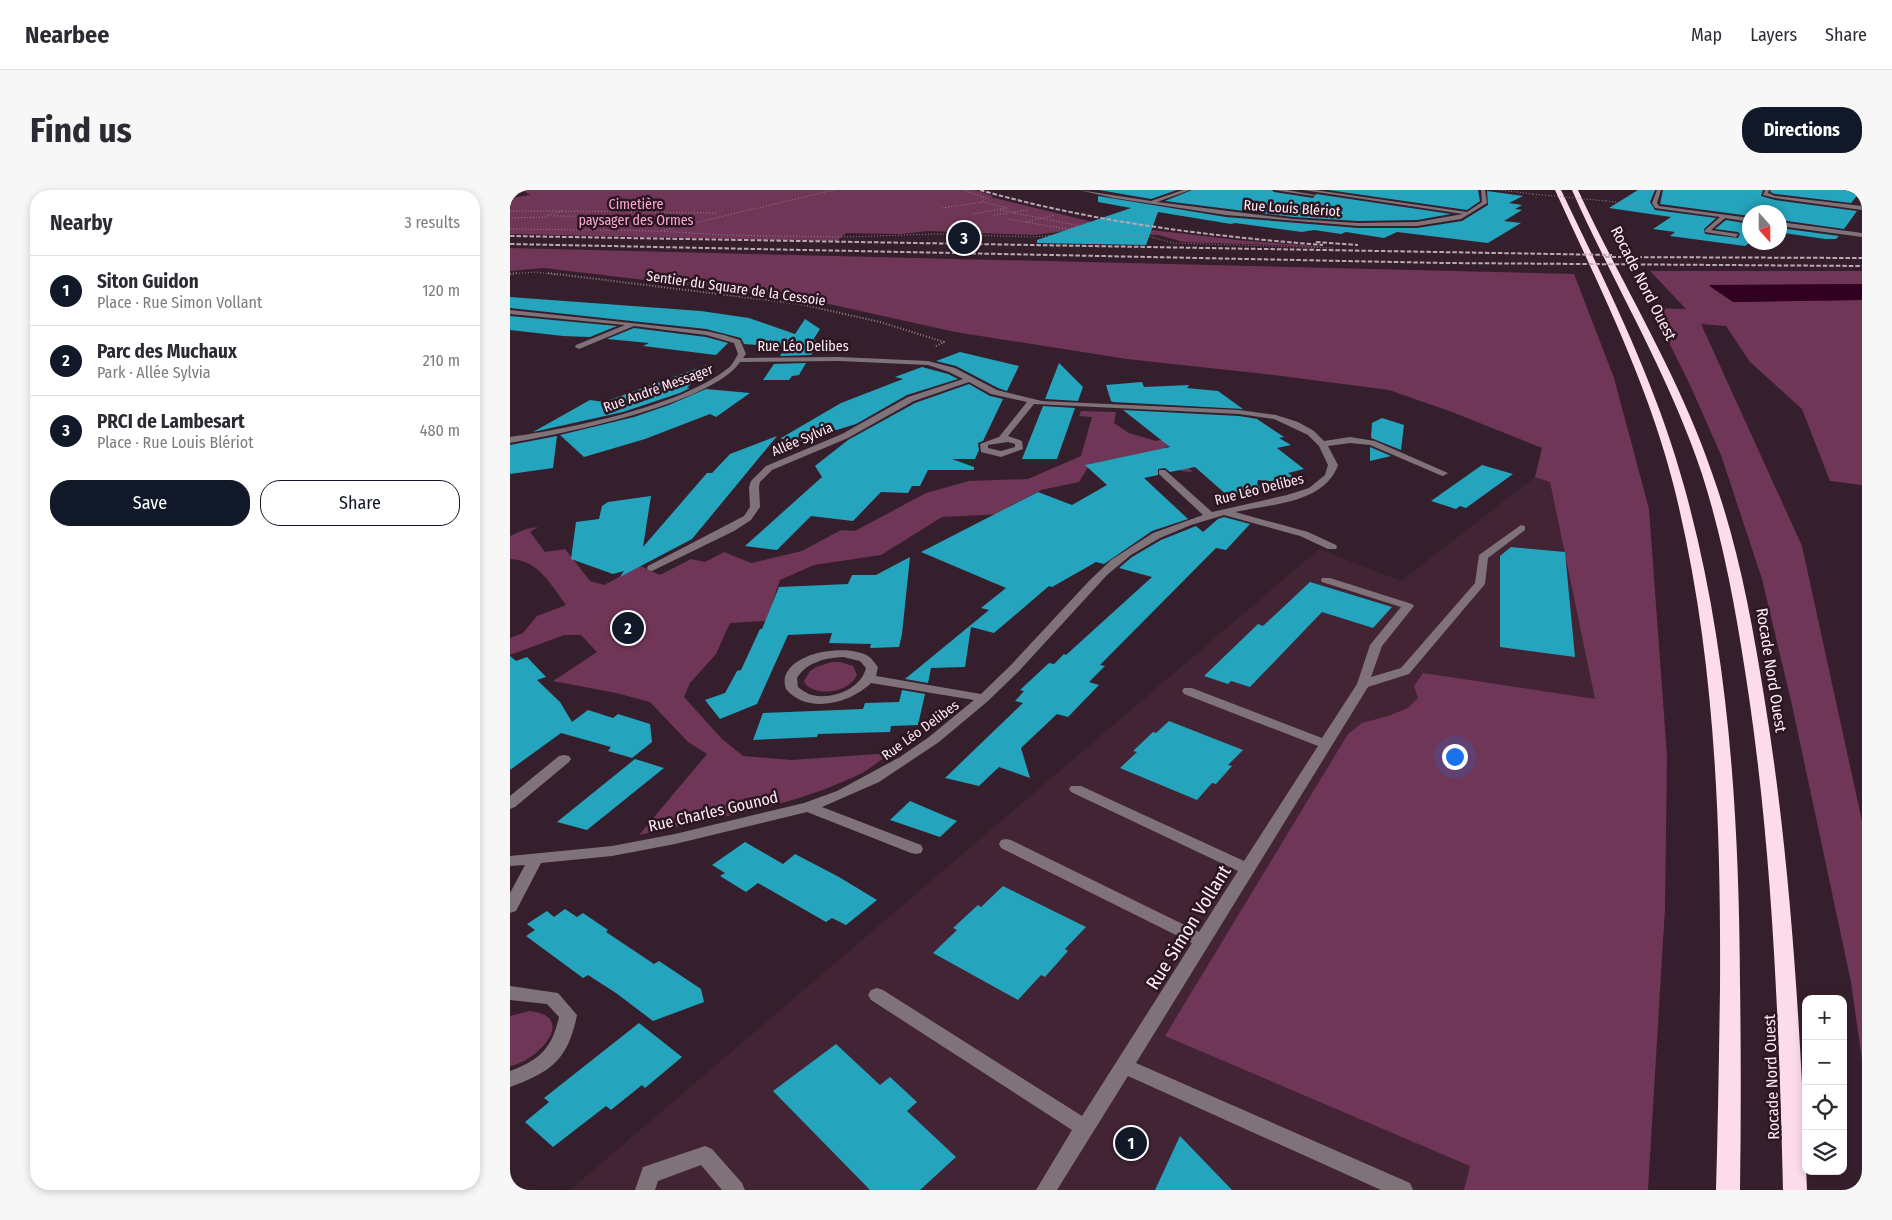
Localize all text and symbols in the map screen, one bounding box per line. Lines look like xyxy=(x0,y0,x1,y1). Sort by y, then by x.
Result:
text: Nearbee xyxy=(25,21,109,49)
text: Map xyxy=(1691,24,1722,46)
text: Layers xyxy=(1750,24,1797,46)
text: Share xyxy=(1825,24,1867,46)
button: Directions xyxy=(1742,107,1862,153)
text: Find us xyxy=(30,109,132,151)
park label: Cimetière paysager des Ormes xyxy=(578,196,694,229)
street label: Rue Louis Blériot xyxy=(1243,197,1341,220)
north arrow xyxy=(1742,205,1787,250)
text: Nearby xyxy=(50,210,112,236)
text: 3 results xyxy=(404,213,460,232)
pin: 3 xyxy=(948,219,980,257)
street label: Rocade Nord Ouest xyxy=(1607,223,1681,344)
street label: Sentier du Square de la Cessoie xyxy=(645,268,827,310)
text: Siton Guidon xyxy=(97,270,199,293)
text: 1 xyxy=(63,281,69,300)
text: 120 m xyxy=(422,281,460,300)
text: Place · Rue Simon Vollant xyxy=(97,293,262,312)
street label: Rue Léo Delibes xyxy=(757,338,849,355)
text: Parc des Muchaux xyxy=(97,340,237,363)
text: 2 xyxy=(62,351,70,370)
text: 210 m xyxy=(423,351,460,370)
street label: Rue André Messager xyxy=(601,361,715,416)
text: Park · Allée Sylvia xyxy=(97,363,211,382)
text: PRCI de Lambesart xyxy=(97,410,245,433)
street label: Allée Sylvia xyxy=(769,419,836,460)
text: 3 xyxy=(62,421,70,440)
text: 480 m xyxy=(420,421,460,440)
text: Place · Rue Louis Blériot xyxy=(97,433,254,452)
street label: Rue Léo Delibes xyxy=(1213,470,1305,509)
button: Save xyxy=(50,480,250,526)
button: Share xyxy=(260,480,460,526)
street label: Rocade Nord Ouest xyxy=(1752,607,1791,734)
pin: 2 xyxy=(612,609,644,647)
street label: Rue Léo Delibes xyxy=(878,697,962,764)
your location xyxy=(1442,744,1468,770)
street label: Rue Charles Gounod xyxy=(646,787,780,836)
street label: Rue Simon Vollant xyxy=(1141,860,1236,994)
map controls xyxy=(1802,995,1847,1175)
button: + xyxy=(1802,995,1847,1040)
street label: Rocade Nord Ouest xyxy=(1760,1013,1783,1140)
button: − xyxy=(1802,1040,1847,1085)
button: locate xyxy=(1802,1085,1847,1130)
pin: 1 xyxy=(1115,1124,1147,1162)
button: layers xyxy=(1802,1130,1847,1175)

